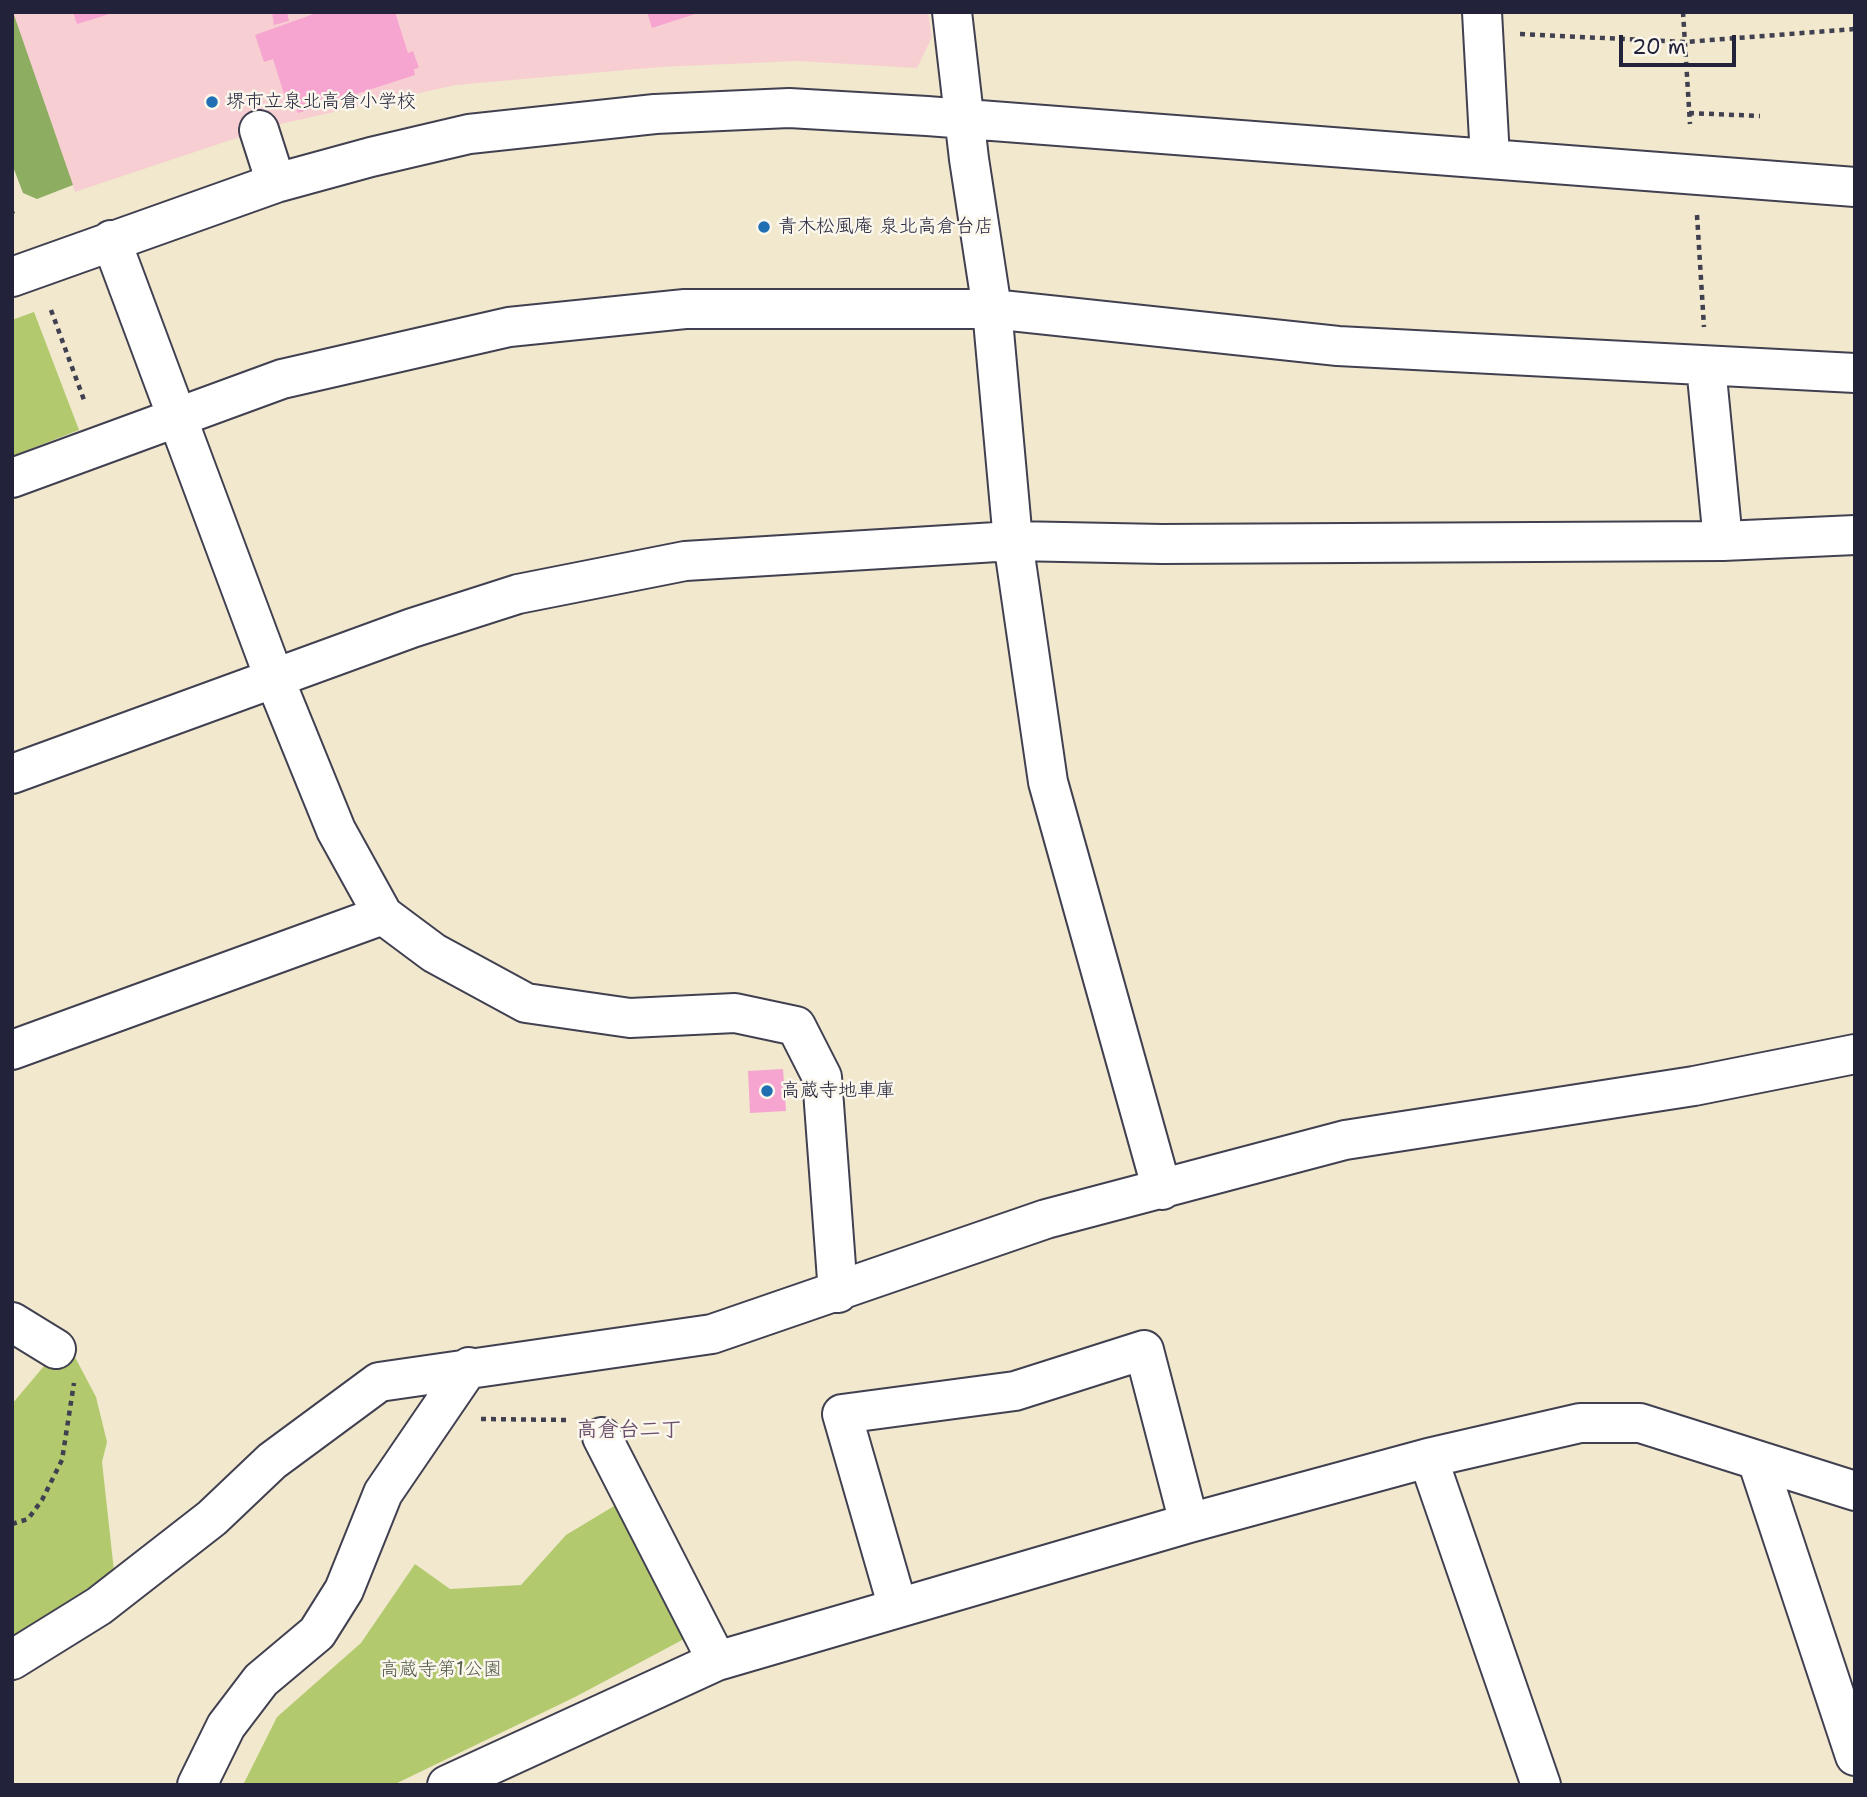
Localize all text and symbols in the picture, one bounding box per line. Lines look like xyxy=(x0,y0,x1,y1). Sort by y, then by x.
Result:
scale bar xyxy=(1622,21,1739,65)
text: 20 m xyxy=(1632,33,1686,61)
place label: 堺市立泉北高倉小学校 xyxy=(226,91,416,113)
marker: 堺市立泉北高倉小学校 xyxy=(204,94,220,110)
place label: 青木松風庵 泉北高倉台店 xyxy=(778,216,993,238)
marker: 青木松風庵 泉北高倉台店 xyxy=(756,219,772,235)
place label: 高蔵寺地車庫 xyxy=(781,1080,895,1102)
marker: 高蔵寺地車庫 xyxy=(759,1083,775,1099)
district label: 高倉台二丁 xyxy=(577,1418,681,1444)
park label: 高蔵寺第1公園 xyxy=(380,1659,502,1681)

